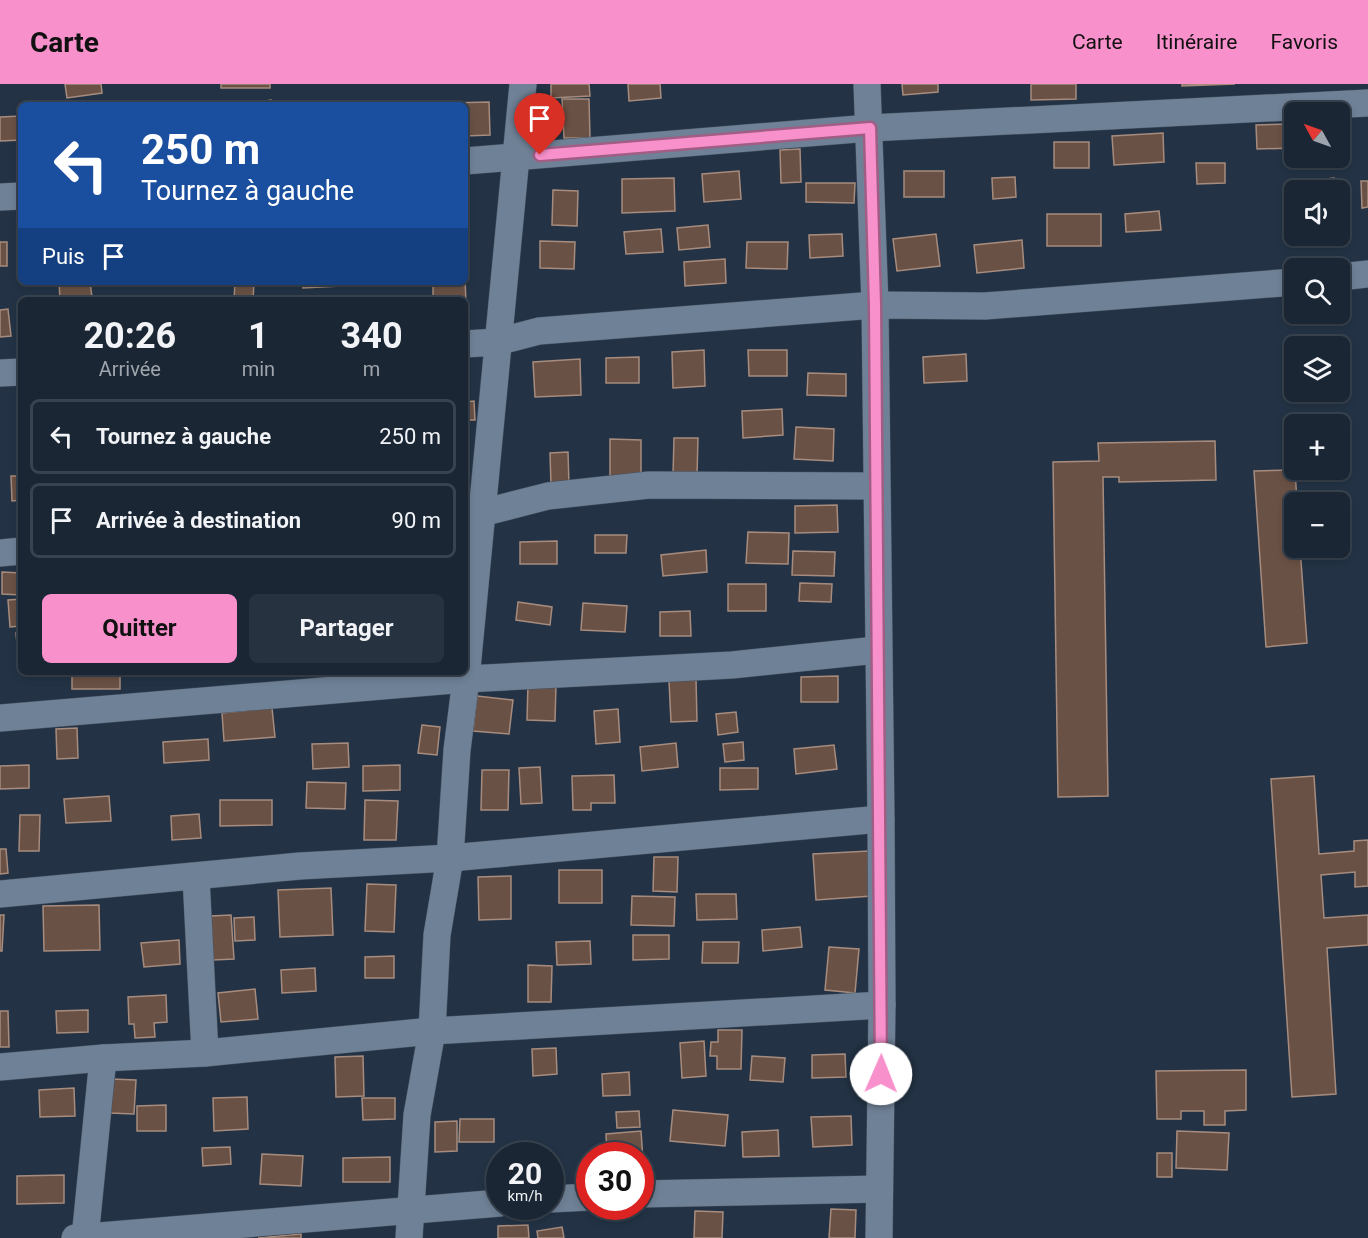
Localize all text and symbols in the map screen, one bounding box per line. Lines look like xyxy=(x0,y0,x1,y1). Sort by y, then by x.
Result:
text: Carte xyxy=(30,26,99,59)
text: Carte xyxy=(1072,30,1123,54)
text: Itinéraire xyxy=(1156,30,1237,54)
text: Favoris xyxy=(1270,30,1338,54)
pin xyxy=(514,93,565,155)
icon: arrive xyxy=(523,102,556,135)
north arrow xyxy=(1284,102,1350,168)
map controls xyxy=(1284,102,1350,558)
text: 250 m xyxy=(141,125,260,174)
icon: left xyxy=(42,126,120,204)
text: Tournez à gauche xyxy=(141,175,354,207)
button: sound xyxy=(1284,180,1350,246)
icon: arrive xyxy=(97,240,130,273)
text: Puis xyxy=(42,244,85,269)
button: search xyxy=(1284,258,1350,324)
text: 20:26 xyxy=(83,315,176,357)
text: 1 xyxy=(248,315,269,357)
text: 340 xyxy=(341,315,403,357)
button: layers xyxy=(1284,336,1350,402)
text: Arrivée xyxy=(99,357,161,381)
text: min xyxy=(242,357,275,381)
text: m xyxy=(363,357,380,381)
button: + xyxy=(1284,414,1350,480)
icon: left xyxy=(45,420,78,453)
text: Tournez à gauche xyxy=(96,424,271,449)
text: 250 m xyxy=(379,424,441,449)
button: − xyxy=(1284,492,1350,558)
icon: arrive xyxy=(45,504,78,537)
text: Arrivée à destination xyxy=(96,508,301,533)
text: 90 m xyxy=(392,508,441,533)
button: Quitter xyxy=(42,594,237,663)
button: Partager xyxy=(249,594,444,663)
position arrow xyxy=(849,1042,913,1106)
speed limit sign: 30 xyxy=(576,1142,654,1220)
text: 20 xyxy=(508,1156,542,1191)
text: km/h xyxy=(507,1187,543,1205)

